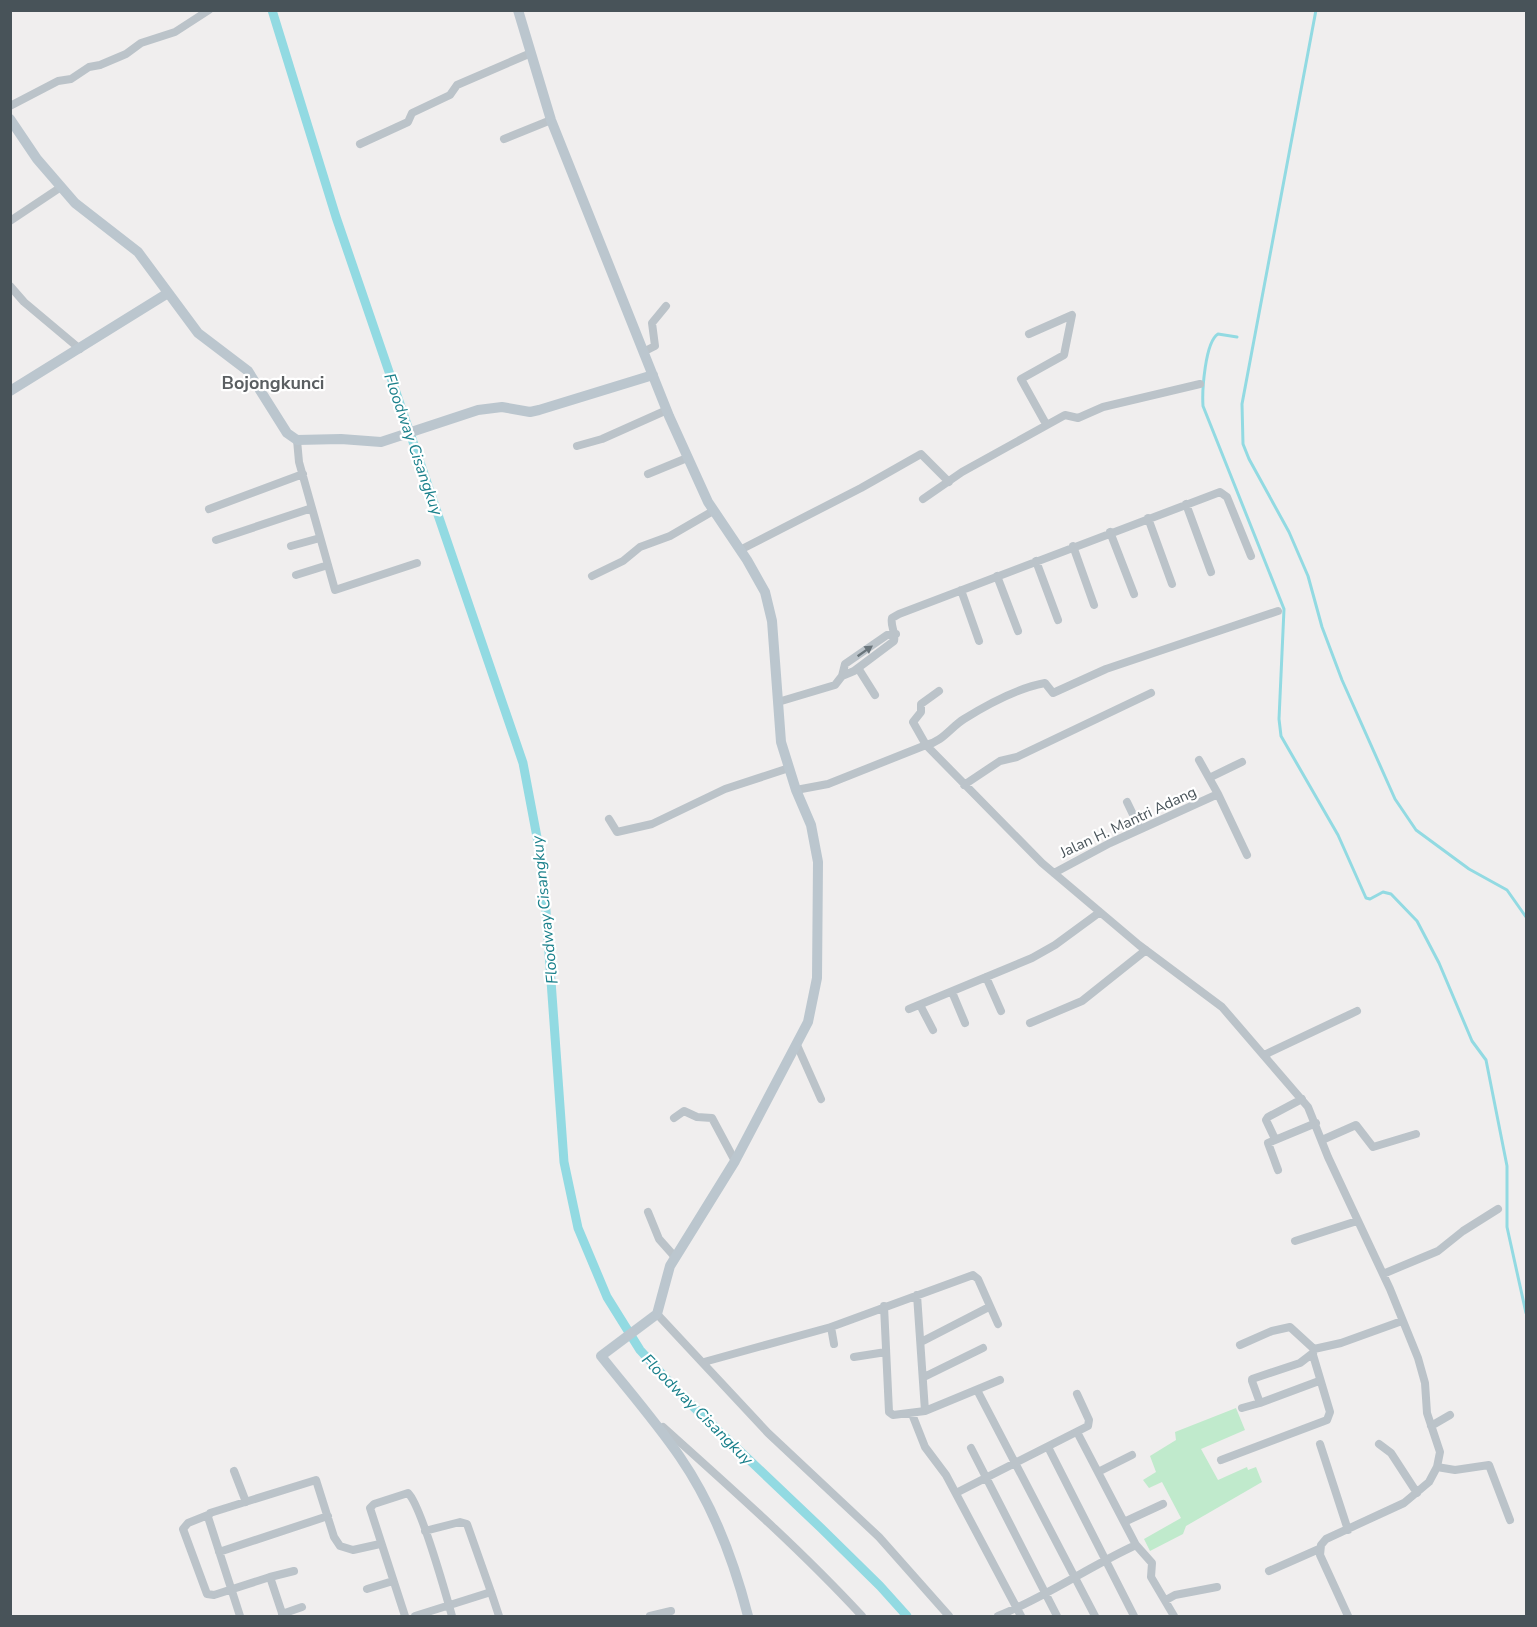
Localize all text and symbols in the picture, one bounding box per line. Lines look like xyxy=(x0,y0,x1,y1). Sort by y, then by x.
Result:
water label: Floodway Cisangkuy xyxy=(378,370,448,519)
district label: Bojongkunci xyxy=(222,371,324,395)
one-way arrow xyxy=(856,645,872,657)
street label: Jalan H. Mantri Adang xyxy=(1056,782,1199,863)
water label: Floodway Cisangkuy xyxy=(526,834,564,985)
water label: Floodway Cisangkuy xyxy=(637,1349,758,1471)

